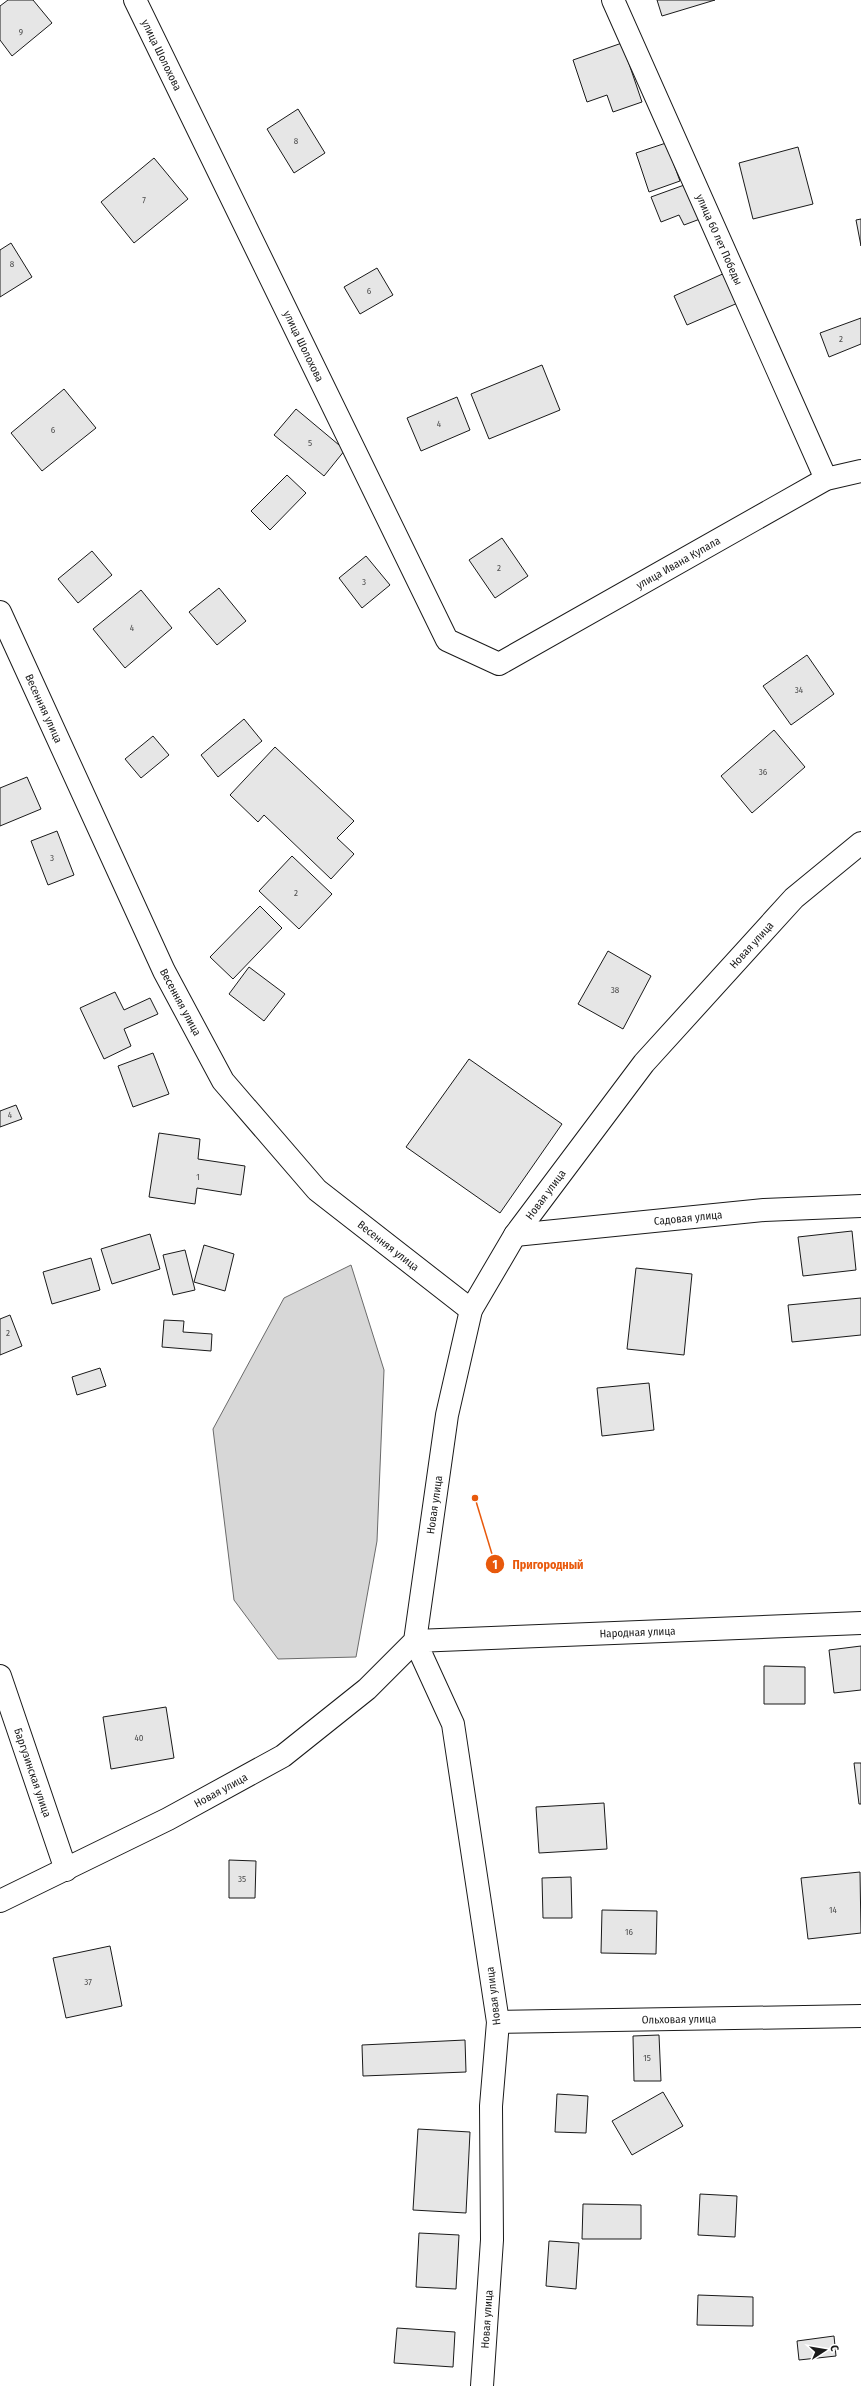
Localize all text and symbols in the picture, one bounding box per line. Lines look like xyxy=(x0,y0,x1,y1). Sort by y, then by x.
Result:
street label: улица Шолохова xyxy=(138,17,184,93)
house number: 9 xyxy=(19,27,23,37)
house number: 8 xyxy=(294,136,299,146)
street label: улица 60 лет Победы xyxy=(693,192,745,287)
house number: 7 xyxy=(142,195,146,205)
house number: 8 xyxy=(10,259,15,269)
house number: 6 xyxy=(367,286,372,296)
street label: улица Шолохова xyxy=(280,309,326,384)
house number: 2 xyxy=(839,334,843,344)
house number: 4 xyxy=(437,419,442,429)
house number: 6 xyxy=(51,425,56,435)
house number: 5 xyxy=(308,438,312,448)
street label: улица Ивана Купала xyxy=(634,534,723,592)
house number: 2 xyxy=(497,563,501,573)
house number: 3 xyxy=(362,577,366,587)
house number: 4 xyxy=(130,623,135,633)
street label: Весенняя улица xyxy=(22,672,65,745)
house number: 34 xyxy=(795,685,804,695)
house number: 36 xyxy=(759,767,768,777)
house number: 3 xyxy=(50,853,54,863)
house number: 2 xyxy=(294,888,298,898)
street label: Новая улица xyxy=(727,919,776,971)
street label: Весенняя улица xyxy=(157,967,204,1038)
house number: 38 xyxy=(611,985,620,995)
house number: 4 xyxy=(8,1110,13,1120)
street label: Новая улица xyxy=(523,1167,569,1222)
house number: 1 xyxy=(196,1172,200,1182)
street label: Садовая улица xyxy=(653,1208,723,1228)
street label: Весенняя улица xyxy=(355,1218,421,1274)
house number: 2 xyxy=(6,1328,10,1338)
street label: Новая улица xyxy=(424,1475,445,1535)
callout: Пригородный xyxy=(485,1552,592,1576)
text: 1 xyxy=(492,1558,498,1572)
text: Пригородный xyxy=(512,1558,584,1572)
street label: Народная улица xyxy=(599,1624,676,1641)
street label: Баргузинская улица xyxy=(11,1726,54,1819)
house number: 40 xyxy=(134,1733,144,1743)
street label: Новая улица xyxy=(192,1771,250,1810)
house number: 35 xyxy=(238,1874,246,1884)
house number: 14 xyxy=(829,1905,838,1915)
house number: 16 xyxy=(625,1927,634,1937)
street label: Новая улица xyxy=(483,1966,504,2026)
house number: 37 xyxy=(84,1977,92,1987)
street label: Ольховая улица xyxy=(642,2012,716,2027)
house number: 15 xyxy=(643,2053,651,2063)
street label: Новая улица xyxy=(479,2289,496,2349)
north arrow xyxy=(805,2330,845,2370)
text: С xyxy=(827,2344,841,2352)

